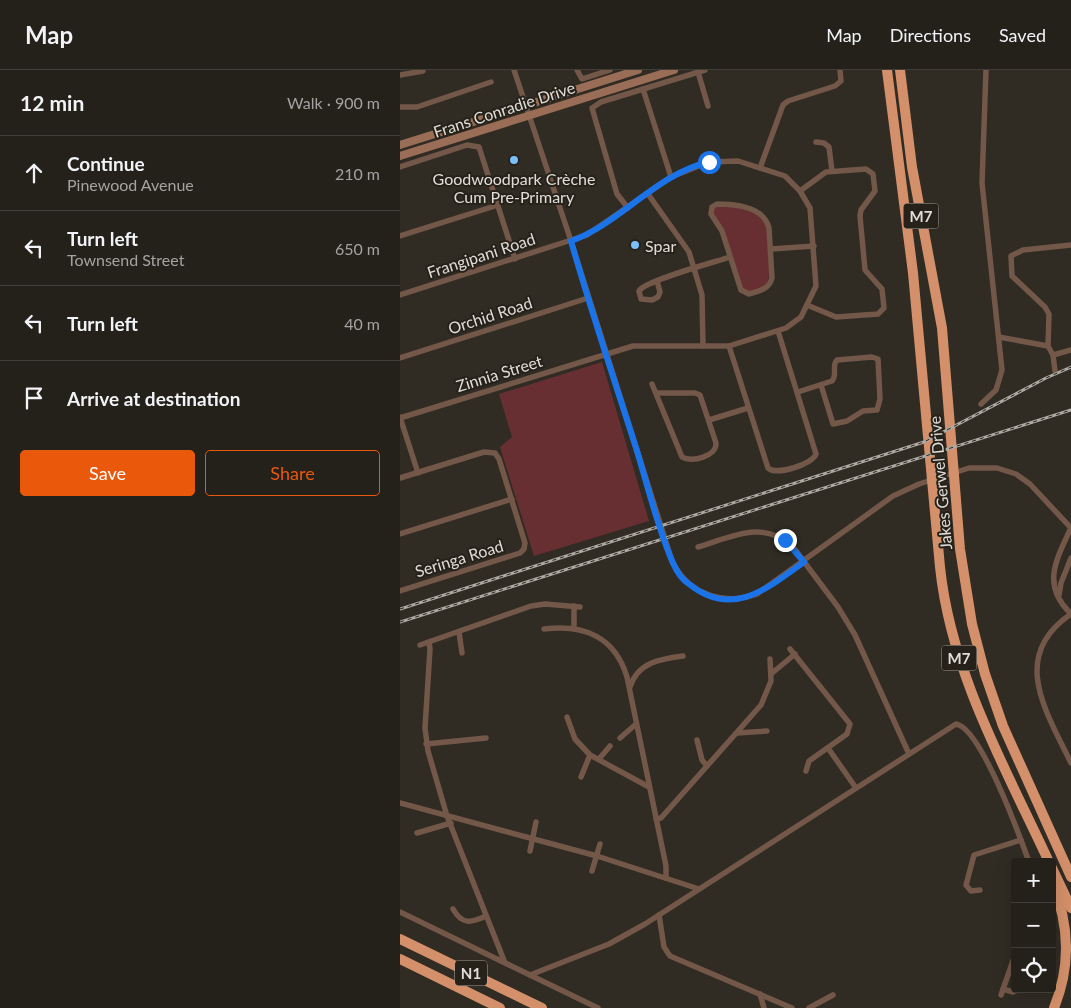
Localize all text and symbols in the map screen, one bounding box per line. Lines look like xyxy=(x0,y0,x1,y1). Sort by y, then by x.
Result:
text: Map xyxy=(25,20,73,49)
text: Map xyxy=(826,24,862,46)
text: Directions xyxy=(890,24,971,46)
text: Saved xyxy=(999,24,1046,46)
street label: Frans Conradie Drive xyxy=(431,77,577,141)
text: 12 min xyxy=(20,90,84,115)
text: Walk · 900 m xyxy=(287,93,380,112)
route start xyxy=(698,151,721,174)
text: Continue xyxy=(67,152,145,175)
marker: Goodwoodpark Crèche Cum Pre-Primary xyxy=(508,154,520,166)
icon: ahead xyxy=(20,159,48,187)
text: 210 m xyxy=(335,164,380,183)
place label: Goodwoodpark Crèche Cum Pre-Primary xyxy=(433,169,595,206)
text: Pinewood Avenue xyxy=(67,175,194,194)
road number: M7 xyxy=(904,204,938,228)
text: Turn left xyxy=(67,227,138,250)
street label: Frangipani Road xyxy=(425,229,537,281)
icon: left xyxy=(20,234,48,262)
place label: Spar xyxy=(645,236,676,255)
text: 650 m xyxy=(335,239,380,258)
marker: Spar xyxy=(629,239,641,251)
text: Townsend Street xyxy=(67,250,184,269)
street label: Orchid Road xyxy=(446,293,534,337)
icon: left xyxy=(20,309,48,337)
text: Turn left xyxy=(67,312,138,335)
text: 40 m xyxy=(344,314,380,333)
street label: Zinnia Street xyxy=(454,351,545,395)
icon: arrive xyxy=(20,384,48,412)
text: Arrive at destination xyxy=(67,387,240,410)
street label: Jakes Gerwel Drive xyxy=(925,415,955,551)
button: Save xyxy=(20,450,195,496)
button: Share xyxy=(205,450,380,496)
route end xyxy=(774,529,797,552)
street label: Seringa Road xyxy=(412,536,506,580)
road number: M7 xyxy=(942,646,976,670)
map controls xyxy=(1011,858,1056,993)
button: + xyxy=(1011,858,1056,903)
button: − xyxy=(1011,903,1056,948)
button: locate xyxy=(1011,948,1056,993)
road number: N1 xyxy=(455,960,487,986)

